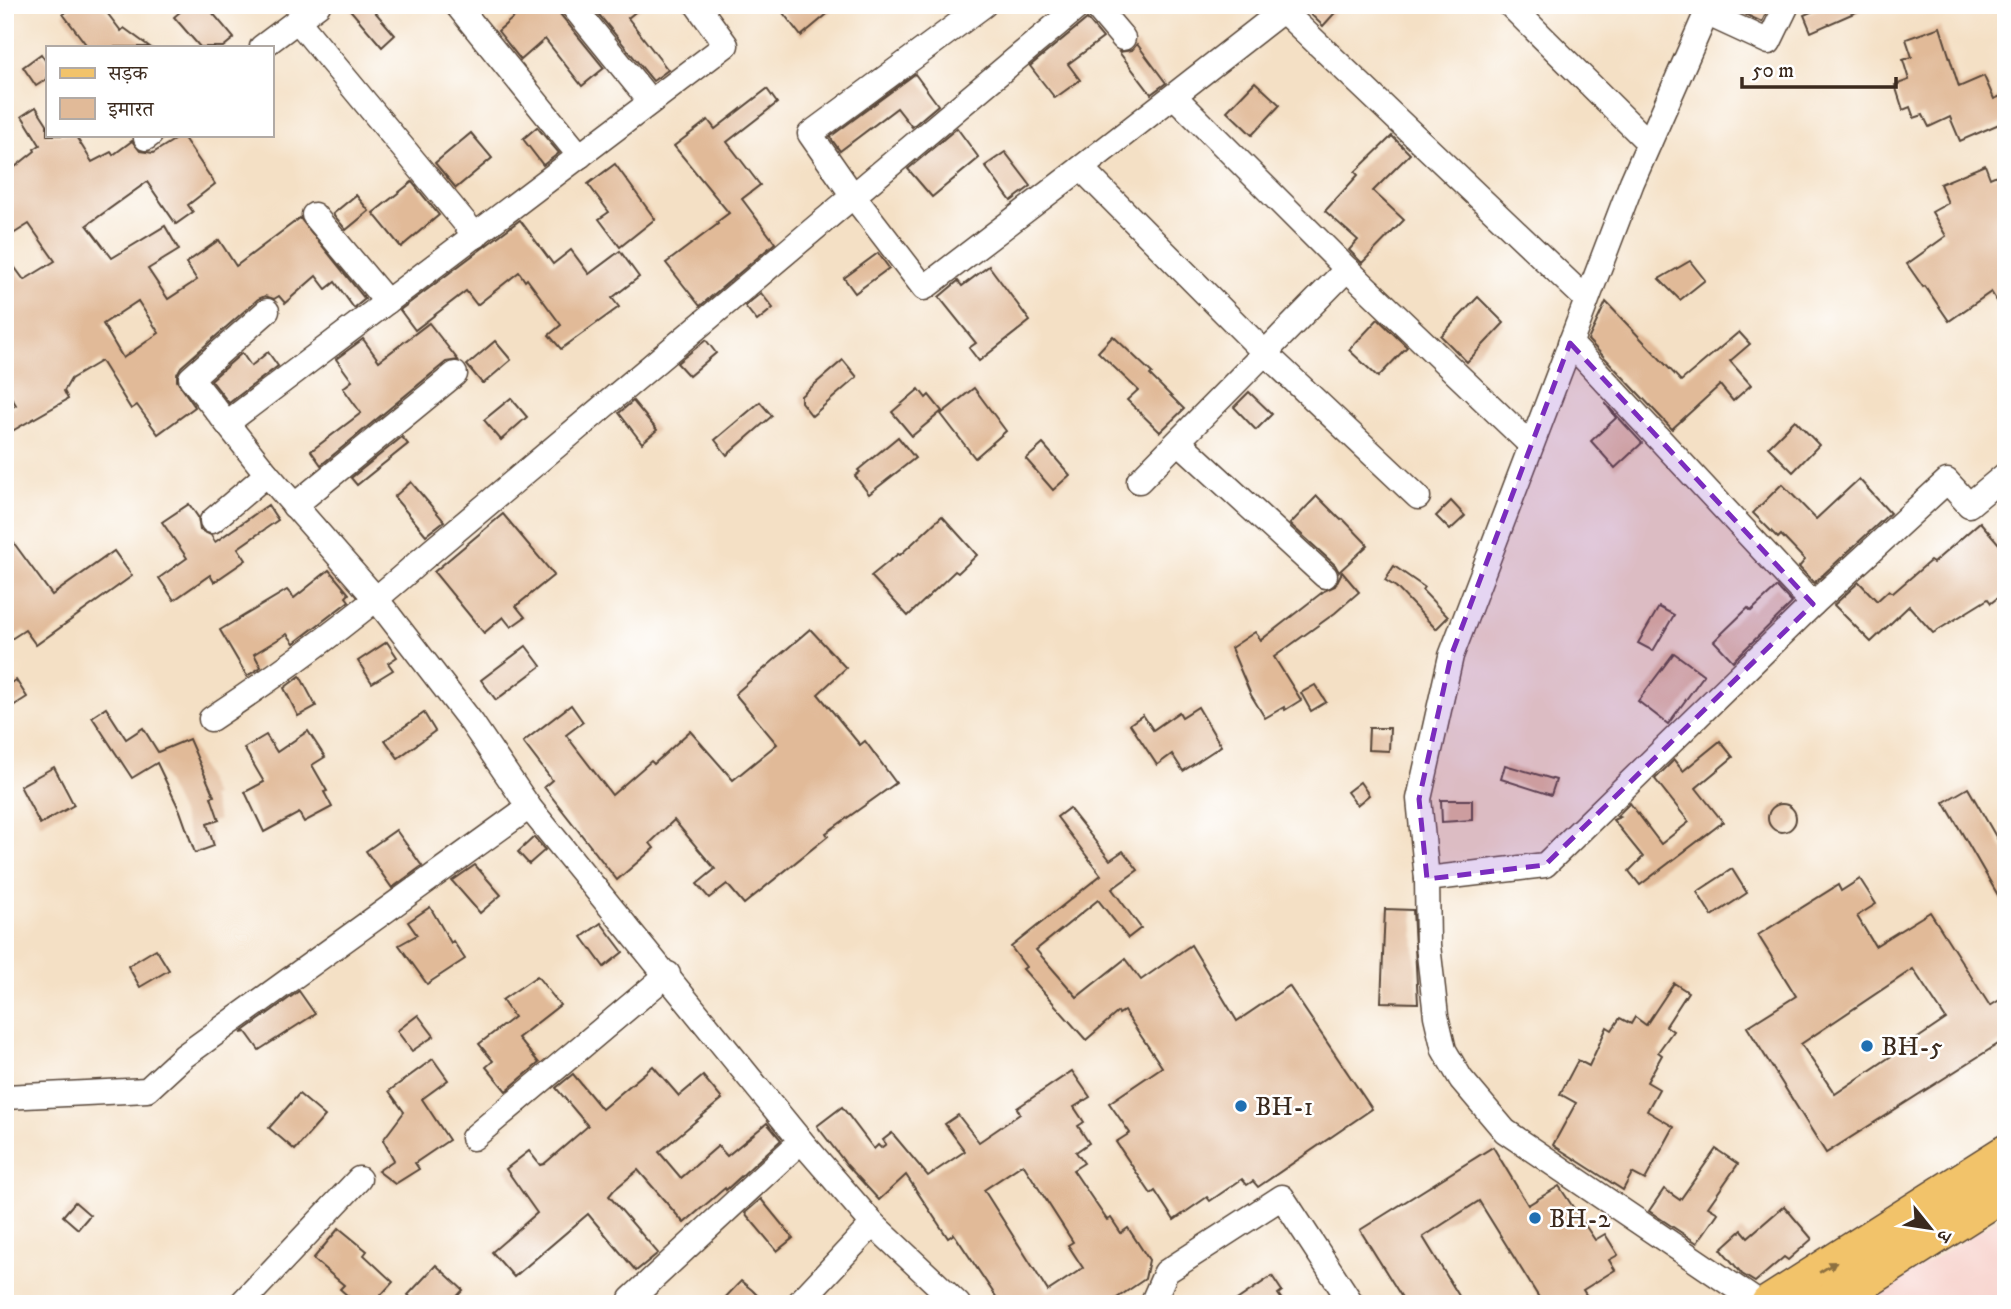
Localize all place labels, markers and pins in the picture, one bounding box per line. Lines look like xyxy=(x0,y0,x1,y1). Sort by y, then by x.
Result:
place label: BH-5 xyxy=(1881,1031,1943,1064)
marker: BH-5 xyxy=(1859,1038,1875,1054)
place label: BH-1 xyxy=(1255,1091,1313,1124)
marker: BH-1 xyxy=(1233,1098,1249,1114)
place label: BH-2 xyxy=(1549,1203,1611,1236)
marker: BH-2 xyxy=(1527,1210,1543,1226)

